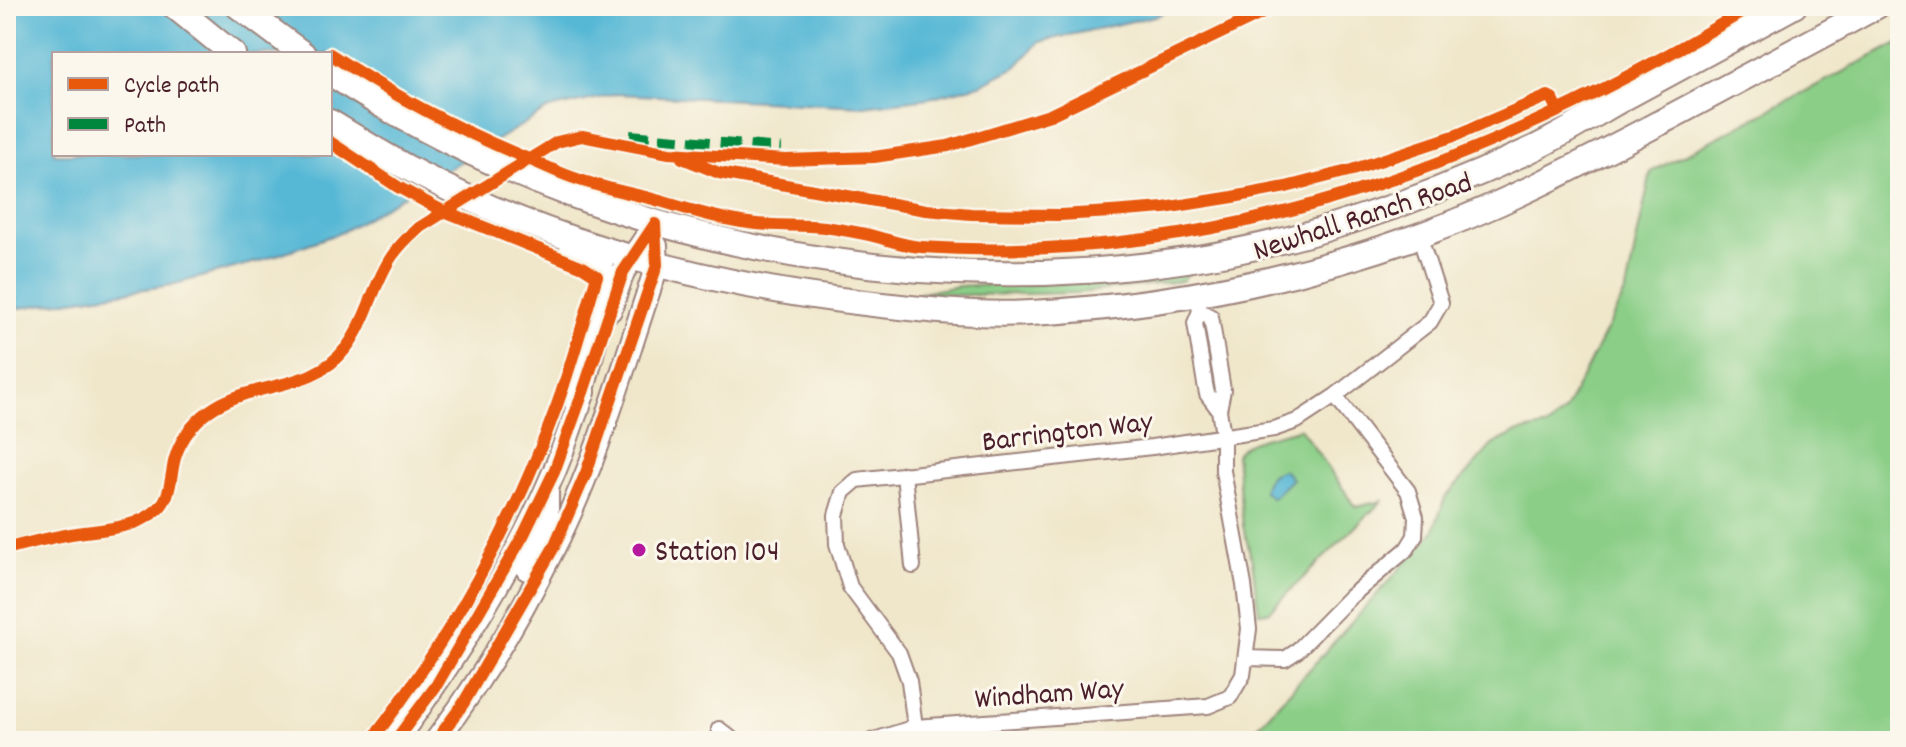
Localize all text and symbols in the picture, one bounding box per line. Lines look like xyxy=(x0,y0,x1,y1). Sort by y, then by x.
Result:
legend xyxy=(52,52,332,156)
text: Cycle path xyxy=(124,70,219,104)
text: Path xyxy=(124,110,166,144)
street label: Newhall Ranch Road xyxy=(1249,164,1478,275)
street label: Barrington Way xyxy=(980,403,1156,466)
place label: Station 104 xyxy=(655,533,779,576)
marker: Station 104 xyxy=(630,541,648,559)
street label: Windham Way xyxy=(973,670,1126,723)

